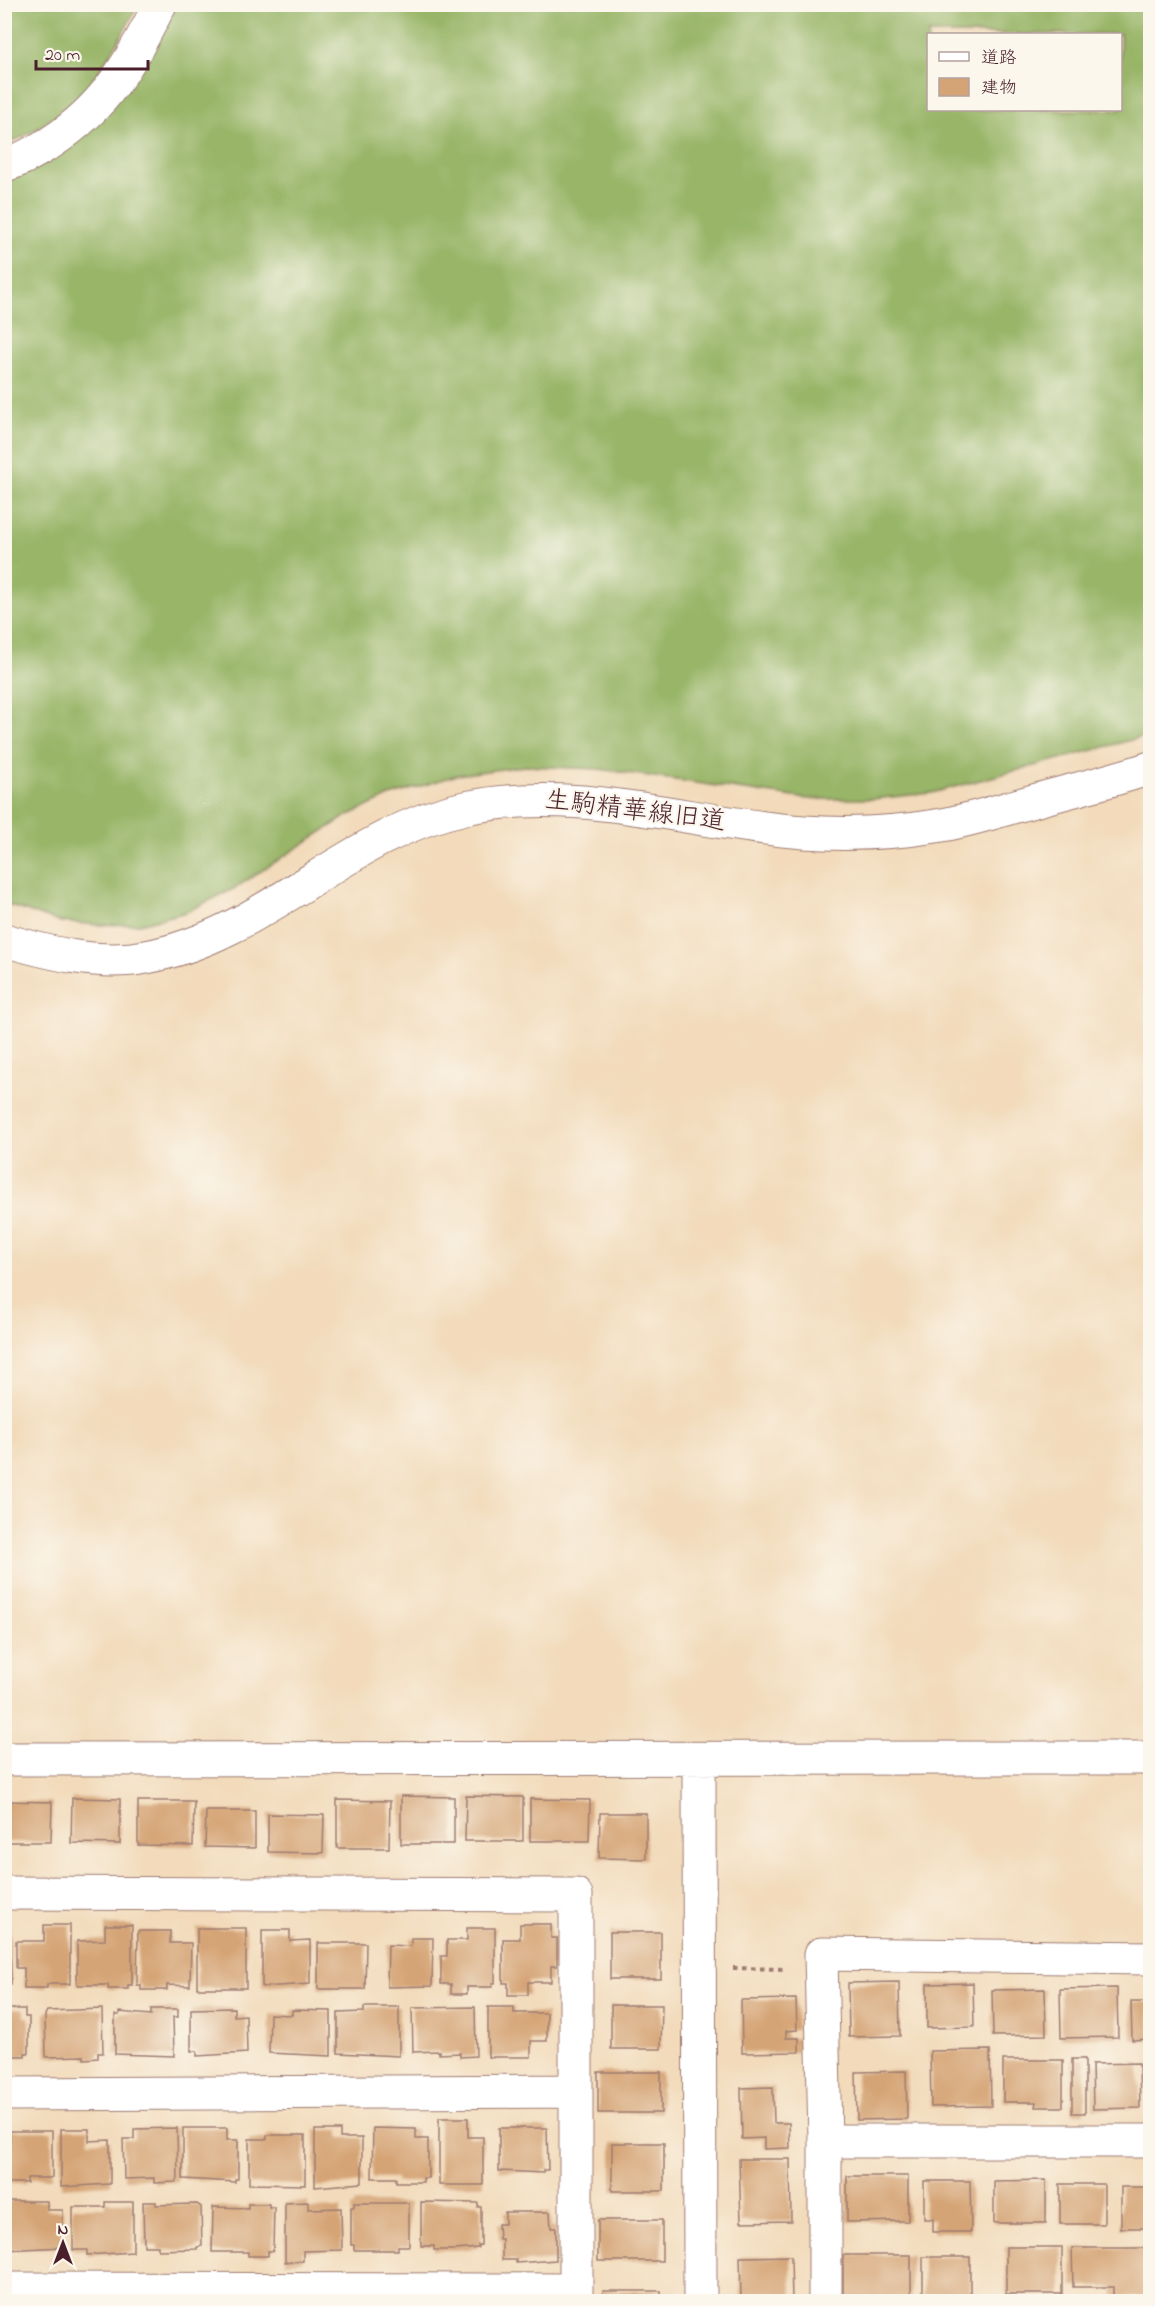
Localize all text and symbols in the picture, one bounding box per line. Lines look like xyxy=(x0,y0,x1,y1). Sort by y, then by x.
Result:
scale bar xyxy=(36,33,148,71)
legend xyxy=(927,33,1122,111)
text: 20 m xyxy=(45,43,80,69)
text: 道路 xyxy=(981,46,1017,72)
text: 建物 xyxy=(981,76,1017,102)
street label: 生駒精華線旧道 xyxy=(542,782,728,842)
north arrow xyxy=(33,2213,93,2273)
text: N xyxy=(58,2218,69,2242)

